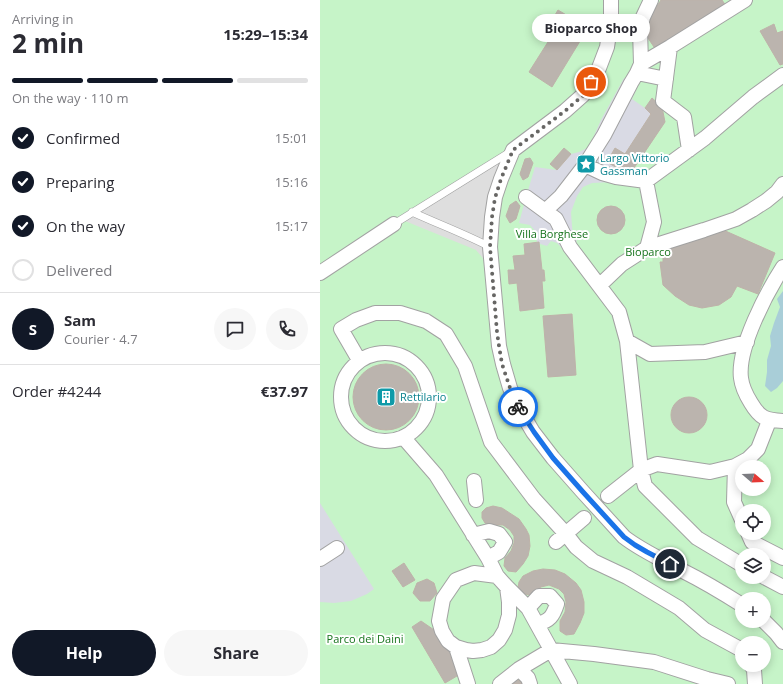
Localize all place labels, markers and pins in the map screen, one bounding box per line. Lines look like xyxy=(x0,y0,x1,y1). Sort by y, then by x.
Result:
callout: Bioparco Shop xyxy=(532,14,650,42)
pin xyxy=(574,65,608,99)
place label: Largo Vittorio Gassman xyxy=(600,150,670,178)
place icon: Largo Vittorio Gassman xyxy=(575,153,597,175)
building icon: Rettilario xyxy=(375,386,397,408)
place label: Rettilario xyxy=(400,389,447,404)
pin xyxy=(653,547,687,581)

